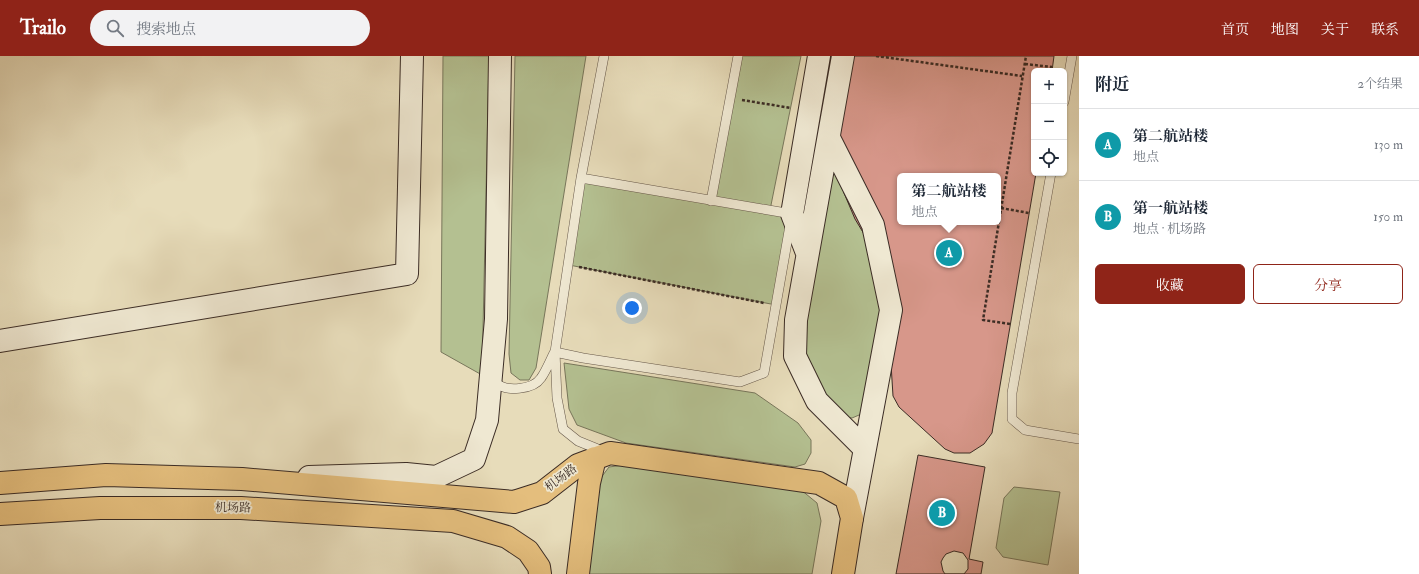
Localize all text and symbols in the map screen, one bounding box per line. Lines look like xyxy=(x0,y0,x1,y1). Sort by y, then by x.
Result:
search box xyxy=(90,10,370,46)
text: Trailo xyxy=(20,16,66,40)
icon: search xyxy=(104,17,126,39)
text: 搜索地点 xyxy=(136,20,196,39)
text: 首页 xyxy=(1221,21,1249,38)
text: 地图 xyxy=(1271,21,1299,38)
text: 关于 xyxy=(1321,21,1349,38)
text: 联系 xyxy=(1371,21,1399,38)
map controls xyxy=(1031,68,1067,176)
button: + xyxy=(1031,68,1067,104)
text: 附近 xyxy=(1095,74,1129,95)
text: 2个结果 xyxy=(1357,76,1403,92)
button: − xyxy=(1031,104,1067,140)
text: 第二航站楼 xyxy=(1133,127,1208,146)
text: A xyxy=(1104,137,1112,153)
text: 130 m xyxy=(1374,137,1403,153)
button: locate xyxy=(1031,140,1067,176)
text: 地点 xyxy=(1133,149,1159,165)
popup xyxy=(897,173,1001,225)
text: 第二航站楼 xyxy=(911,182,987,201)
text: 第一航站楼 xyxy=(1133,199,1208,218)
text: 地点 xyxy=(911,204,938,220)
text: B xyxy=(1104,209,1112,225)
text: 150 m xyxy=(1373,209,1403,225)
text: 地点 · 机场路 xyxy=(1133,221,1206,237)
pin: A xyxy=(936,238,962,268)
button: 收藏 xyxy=(1095,264,1245,304)
button: 分享 xyxy=(1253,264,1403,304)
your location xyxy=(622,298,642,318)
street label: 机场路 xyxy=(542,461,580,495)
pin: B xyxy=(929,498,955,528)
street label: 机场路 xyxy=(215,500,251,516)

